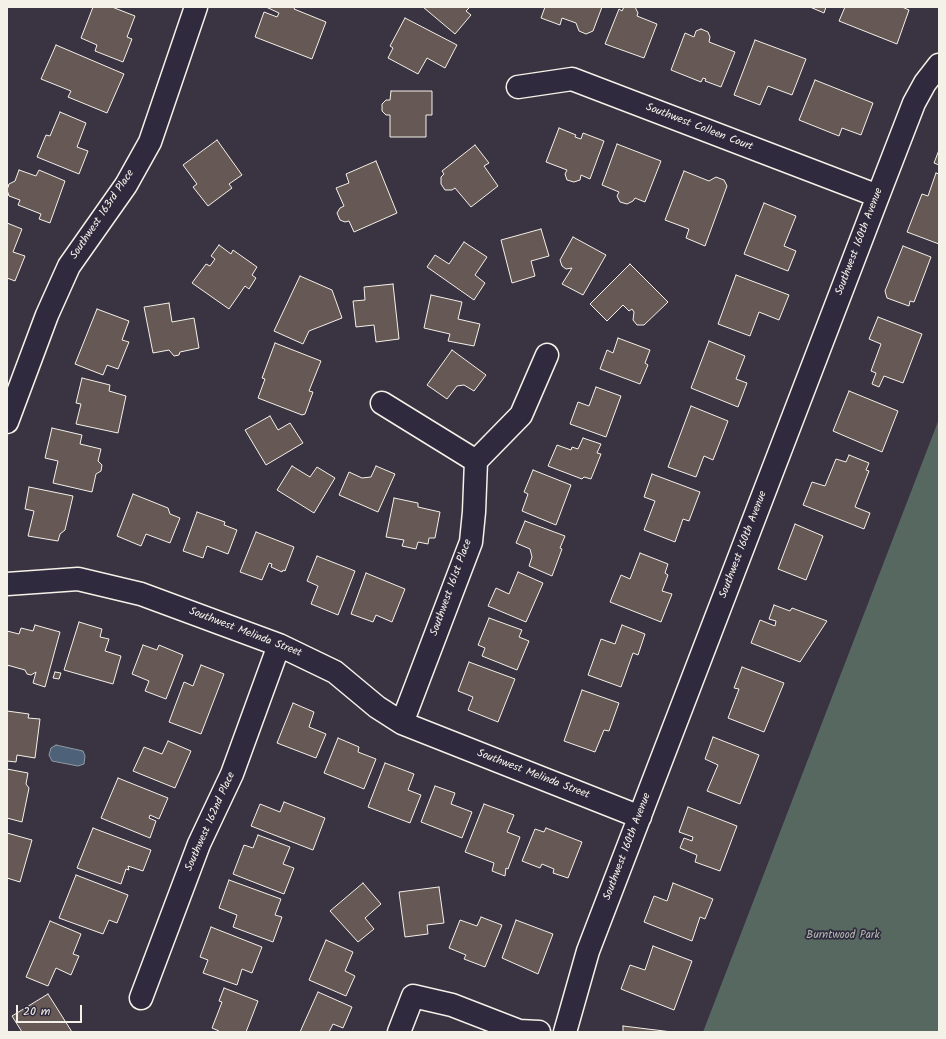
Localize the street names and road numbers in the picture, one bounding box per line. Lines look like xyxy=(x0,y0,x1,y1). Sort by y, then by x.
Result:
street label: Southwest Colleen Court xyxy=(643,101,755,155)
street label: Southwest 163rd Place xyxy=(68,168,138,262)
street label: Southwest 160th Avenue xyxy=(833,186,887,298)
street label: Southwest 160th Avenue xyxy=(717,489,771,601)
street label: Southwest 161st Place xyxy=(428,538,476,638)
street label: Southwest Melinda Street xyxy=(187,605,303,661)
street label: Southwest Melinda Street xyxy=(475,747,591,803)
street label: Southwest 162nd Place xyxy=(183,770,239,874)
street label: Southwest 160th Avenue xyxy=(601,791,655,903)

